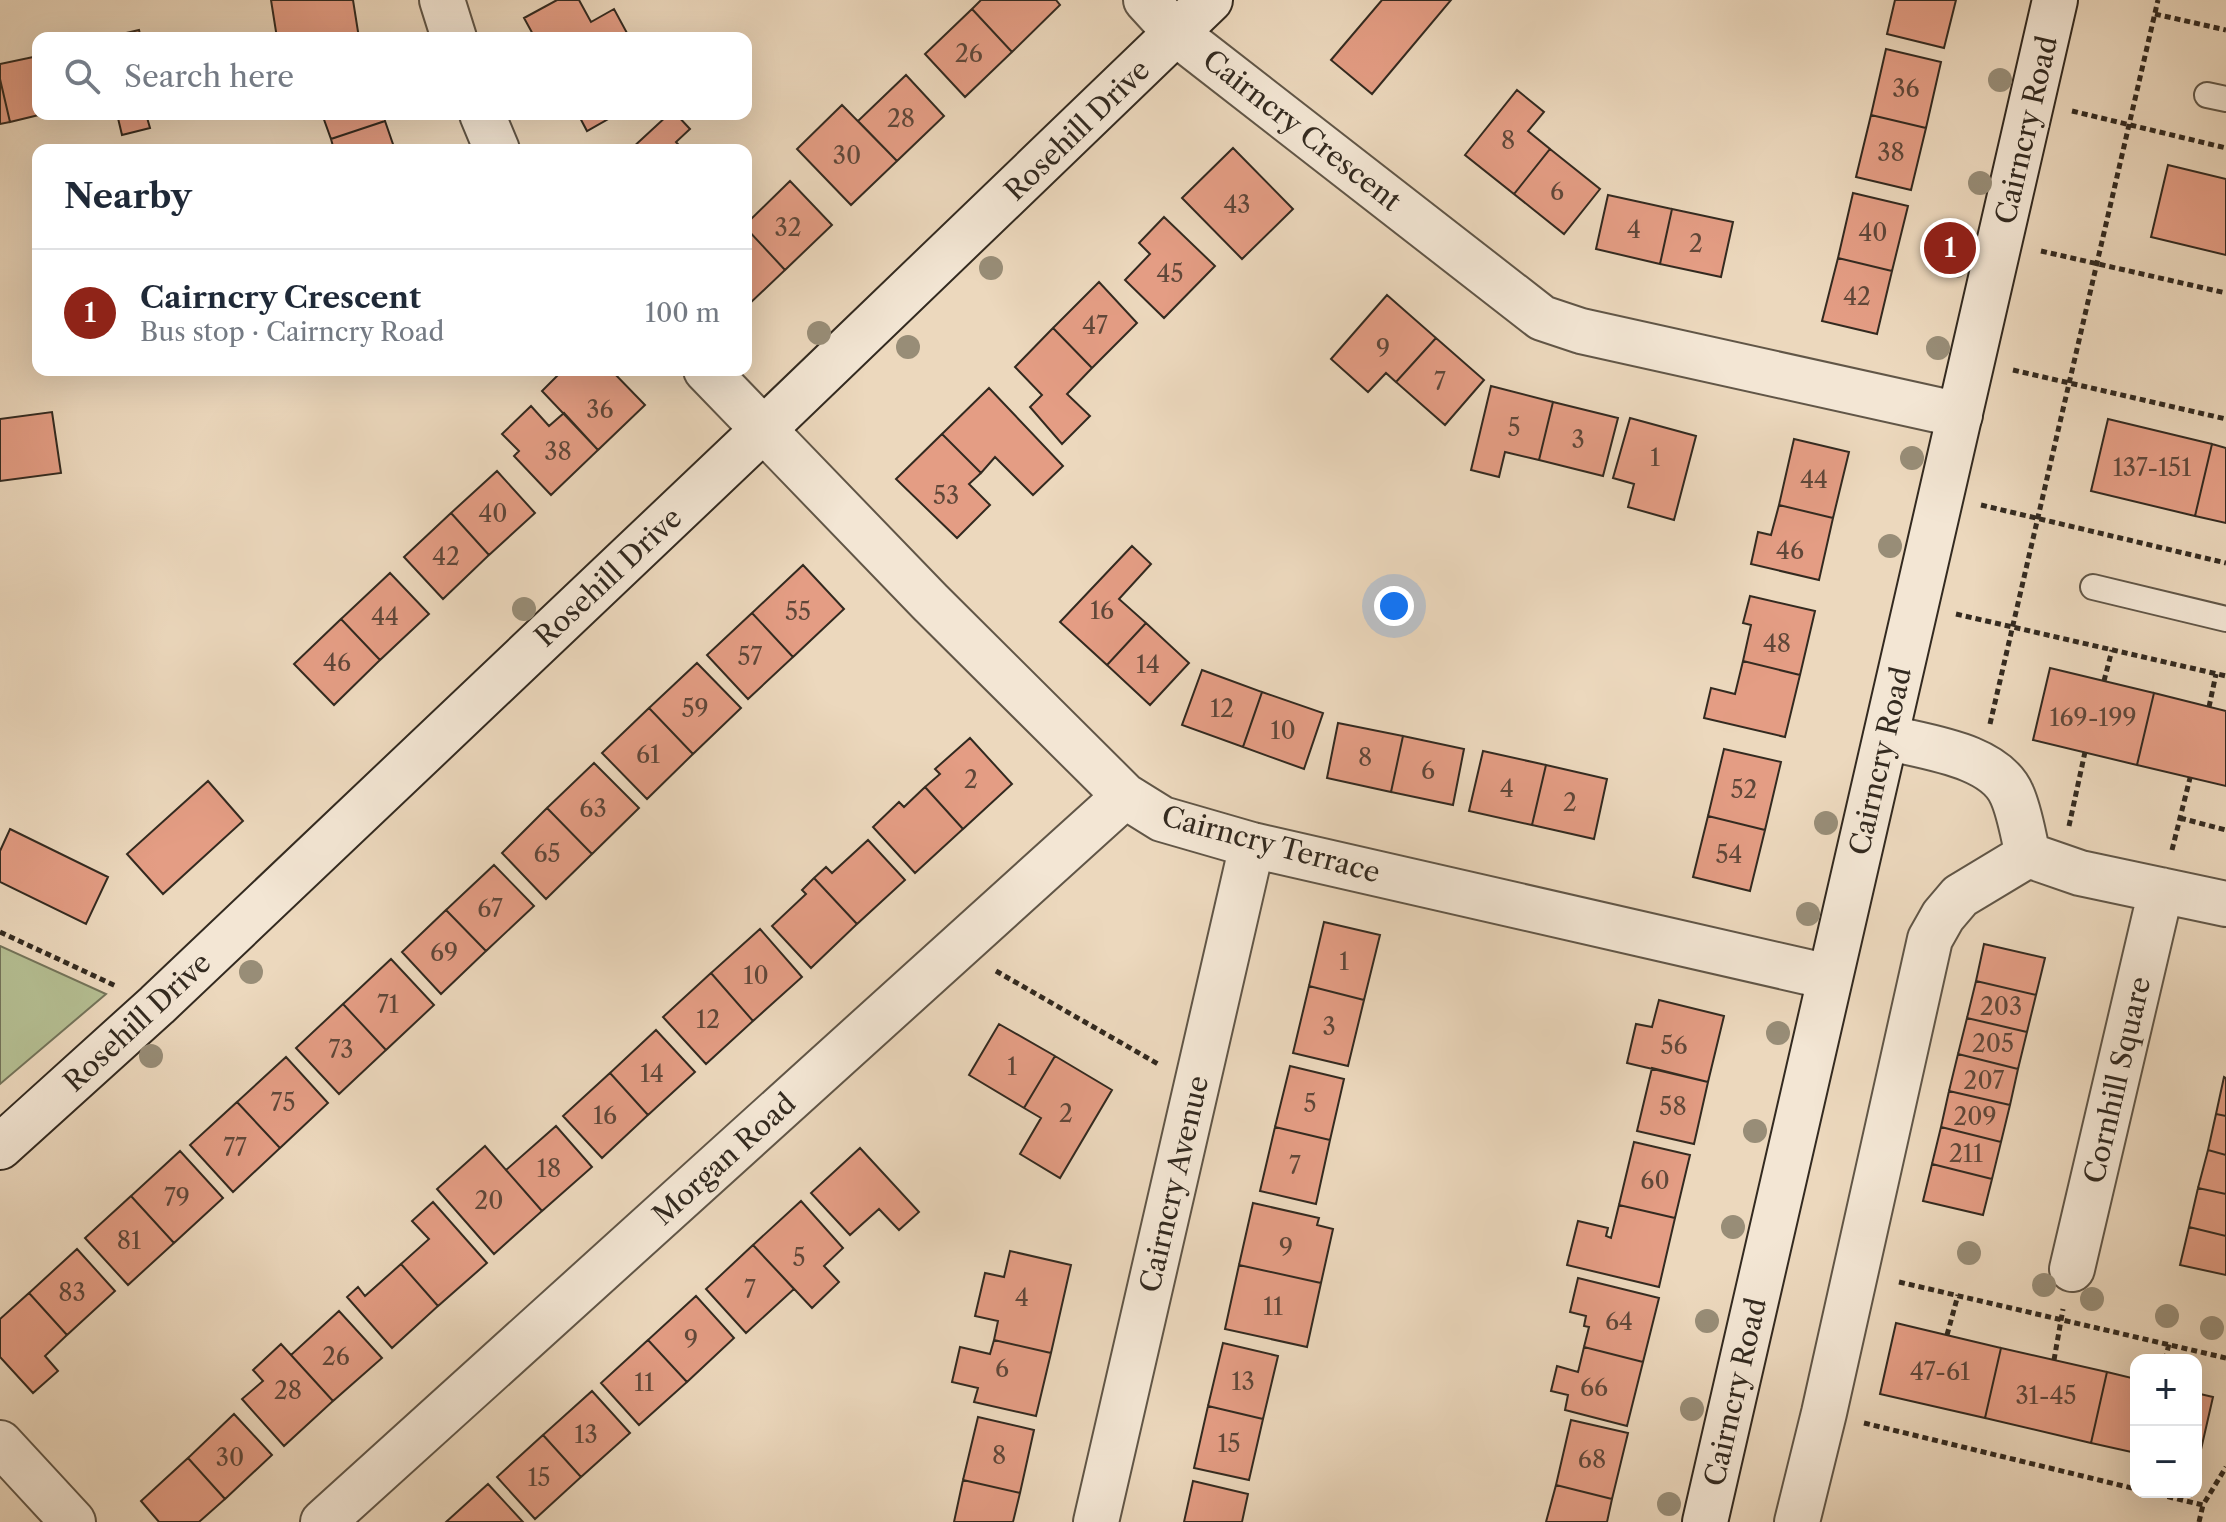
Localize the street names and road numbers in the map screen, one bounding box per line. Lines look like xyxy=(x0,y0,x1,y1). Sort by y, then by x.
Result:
street label: Cairncry Road xyxy=(1988,33,2064,227)
street label: Cairncry Crescent xyxy=(1196,42,1408,218)
street label: Rosehill Drive xyxy=(997,52,1157,208)
street label: Rosehill Drive xyxy=(528,500,688,654)
street label: Cairncry Road xyxy=(1842,664,1918,858)
street label: Cairncry Terrace xyxy=(1158,799,1384,889)
street label: Rosehill Drive xyxy=(57,945,217,1099)
street label: Cornhill Square xyxy=(2077,973,2157,1187)
street label: Cairncry Avenue xyxy=(1133,1072,1215,1296)
street label: Morgan Road xyxy=(646,1086,802,1232)
street label: Cairncry Road xyxy=(1697,1295,1773,1489)

